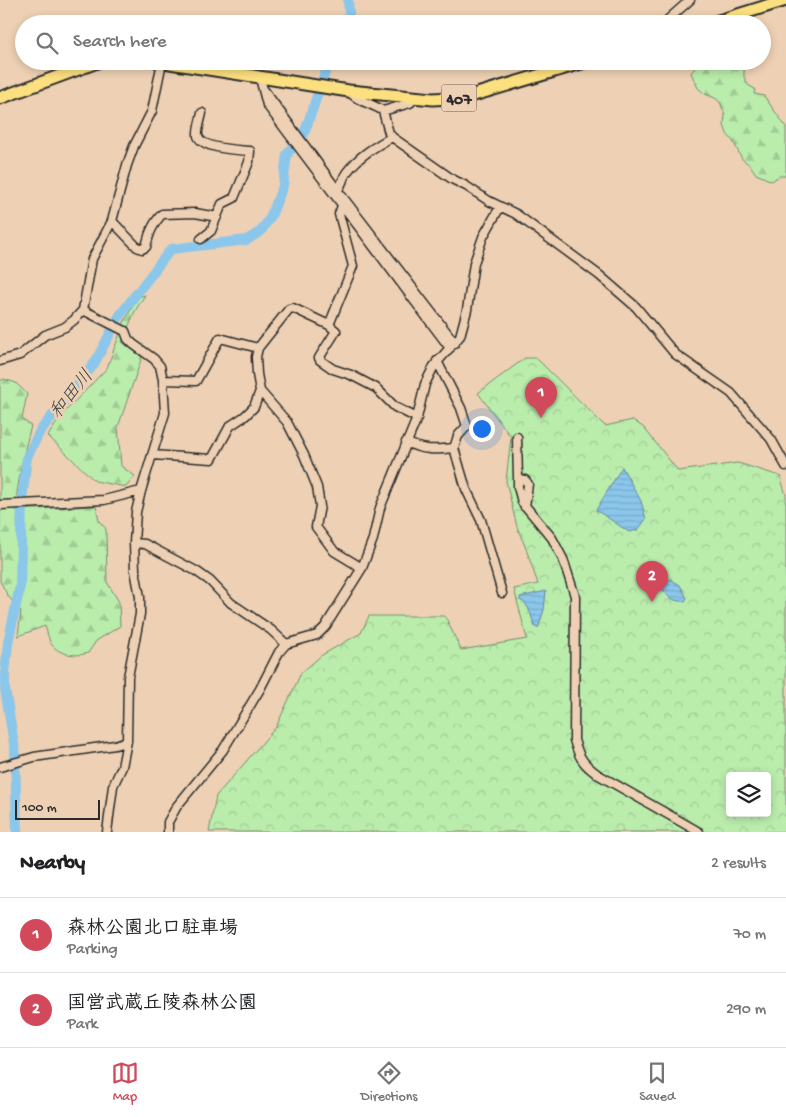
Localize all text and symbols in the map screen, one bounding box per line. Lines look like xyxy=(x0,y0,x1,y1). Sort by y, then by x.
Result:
search box xyxy=(15,15,771,70)
icon: search xyxy=(33,29,61,57)
text: Search here xyxy=(73,31,167,54)
road number: 407 xyxy=(442,85,476,112)
water label: 和田川 xyxy=(46,366,100,425)
pin: 1 xyxy=(525,377,557,418)
your location xyxy=(469,416,495,442)
pin: 2 xyxy=(636,561,668,602)
map controls xyxy=(726,772,771,817)
button: layers xyxy=(726,772,771,817)
scale bar xyxy=(15,797,100,820)
text: 100 m xyxy=(22,800,57,817)
text: Nearby xyxy=(20,852,85,877)
text: 2 results xyxy=(711,855,766,874)
text: 森林公園北口駐車場 xyxy=(67,918,238,941)
text: 1 xyxy=(33,926,39,945)
text: 70 m xyxy=(733,926,766,945)
text: Parking xyxy=(67,941,118,960)
text: 国営武蔵丘陵森林公園 xyxy=(67,993,257,1016)
text: 2 xyxy=(32,1001,40,1020)
text: 290 m xyxy=(726,1001,766,1020)
text: Park xyxy=(67,1016,98,1035)
tab: Map xyxy=(111,1059,139,1106)
tab: Directions xyxy=(361,1059,418,1106)
tab: Saved xyxy=(639,1059,675,1106)

